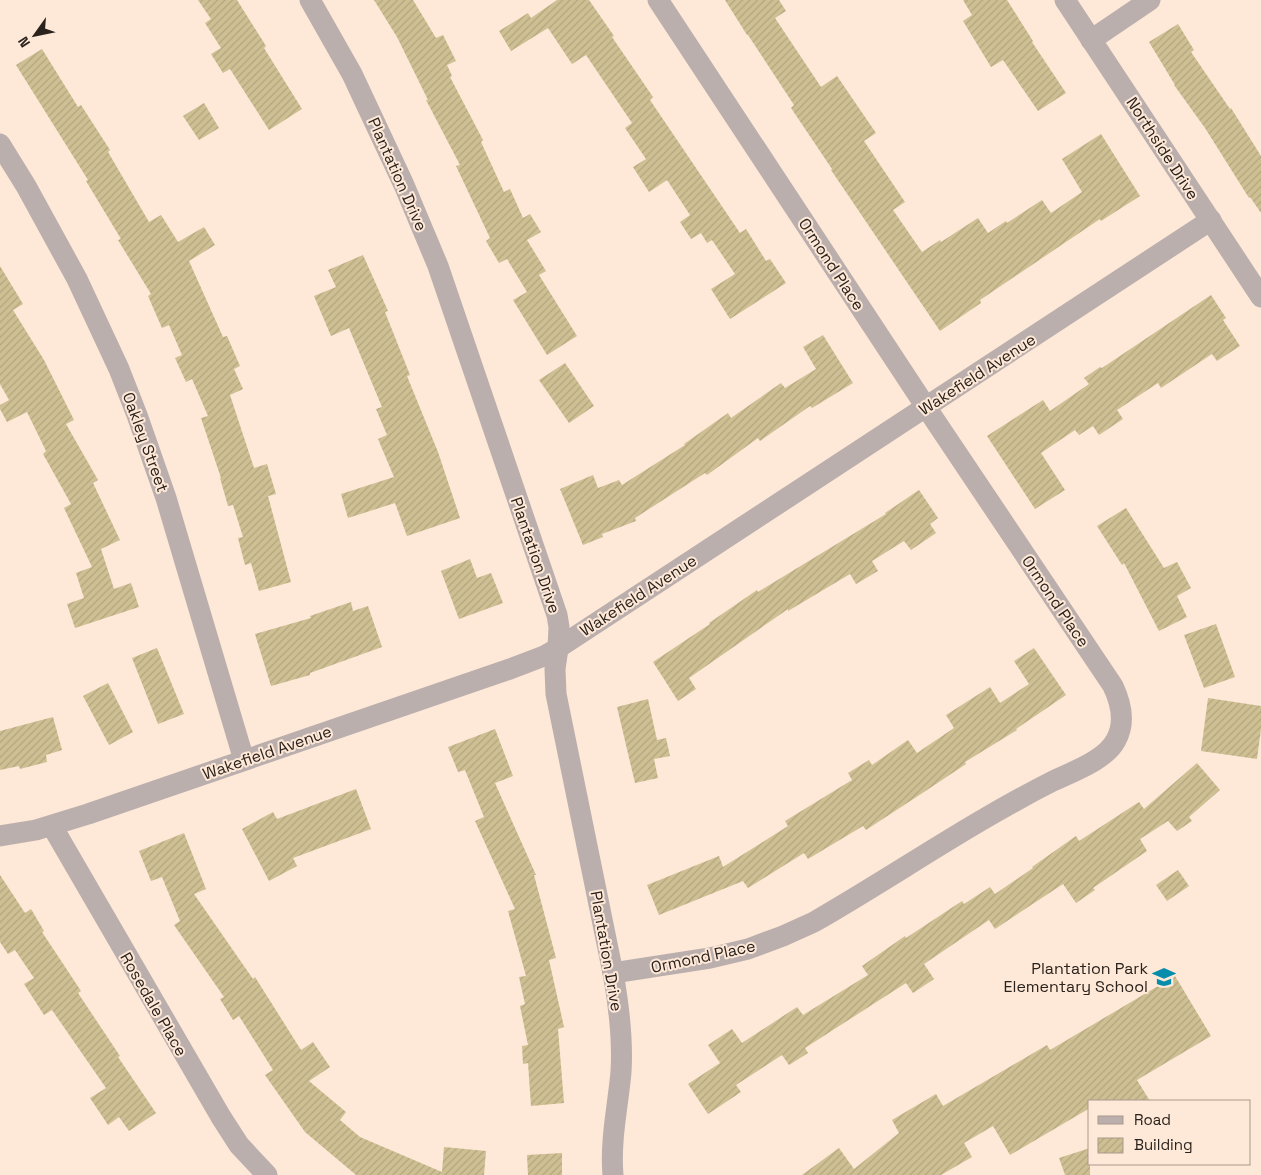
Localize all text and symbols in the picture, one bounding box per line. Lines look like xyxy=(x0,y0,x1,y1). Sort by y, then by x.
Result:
north arrow xyxy=(10,10,60,60)
text: N xyxy=(14,33,34,51)
street label: Northside Drive xyxy=(1122,93,1204,204)
street label: Plantation Drive xyxy=(363,114,432,234)
street label: Ormond Place xyxy=(794,214,869,315)
street label: Wakefield Avenue xyxy=(915,329,1040,420)
street label: Oakley Street xyxy=(118,389,173,495)
street label: Plantation Drive xyxy=(506,494,565,616)
street label: Wakefield Avenue xyxy=(576,550,701,641)
street label: Ormond Place xyxy=(1017,551,1094,651)
street label: Wakefield Avenue xyxy=(200,721,334,784)
street label: Plantation Drive xyxy=(586,889,627,1013)
street label: Ormond Place xyxy=(649,935,757,978)
street label: Rosedale Place xyxy=(115,949,192,1060)
place label: Plantation Park Elementary School xyxy=(1003,958,1148,997)
school or university icon: Plantation Park Elementary School xyxy=(1151,964,1177,990)
legend xyxy=(1088,1100,1251,1165)
text: Road xyxy=(1134,1110,1171,1129)
text: Building xyxy=(1134,1135,1193,1154)

